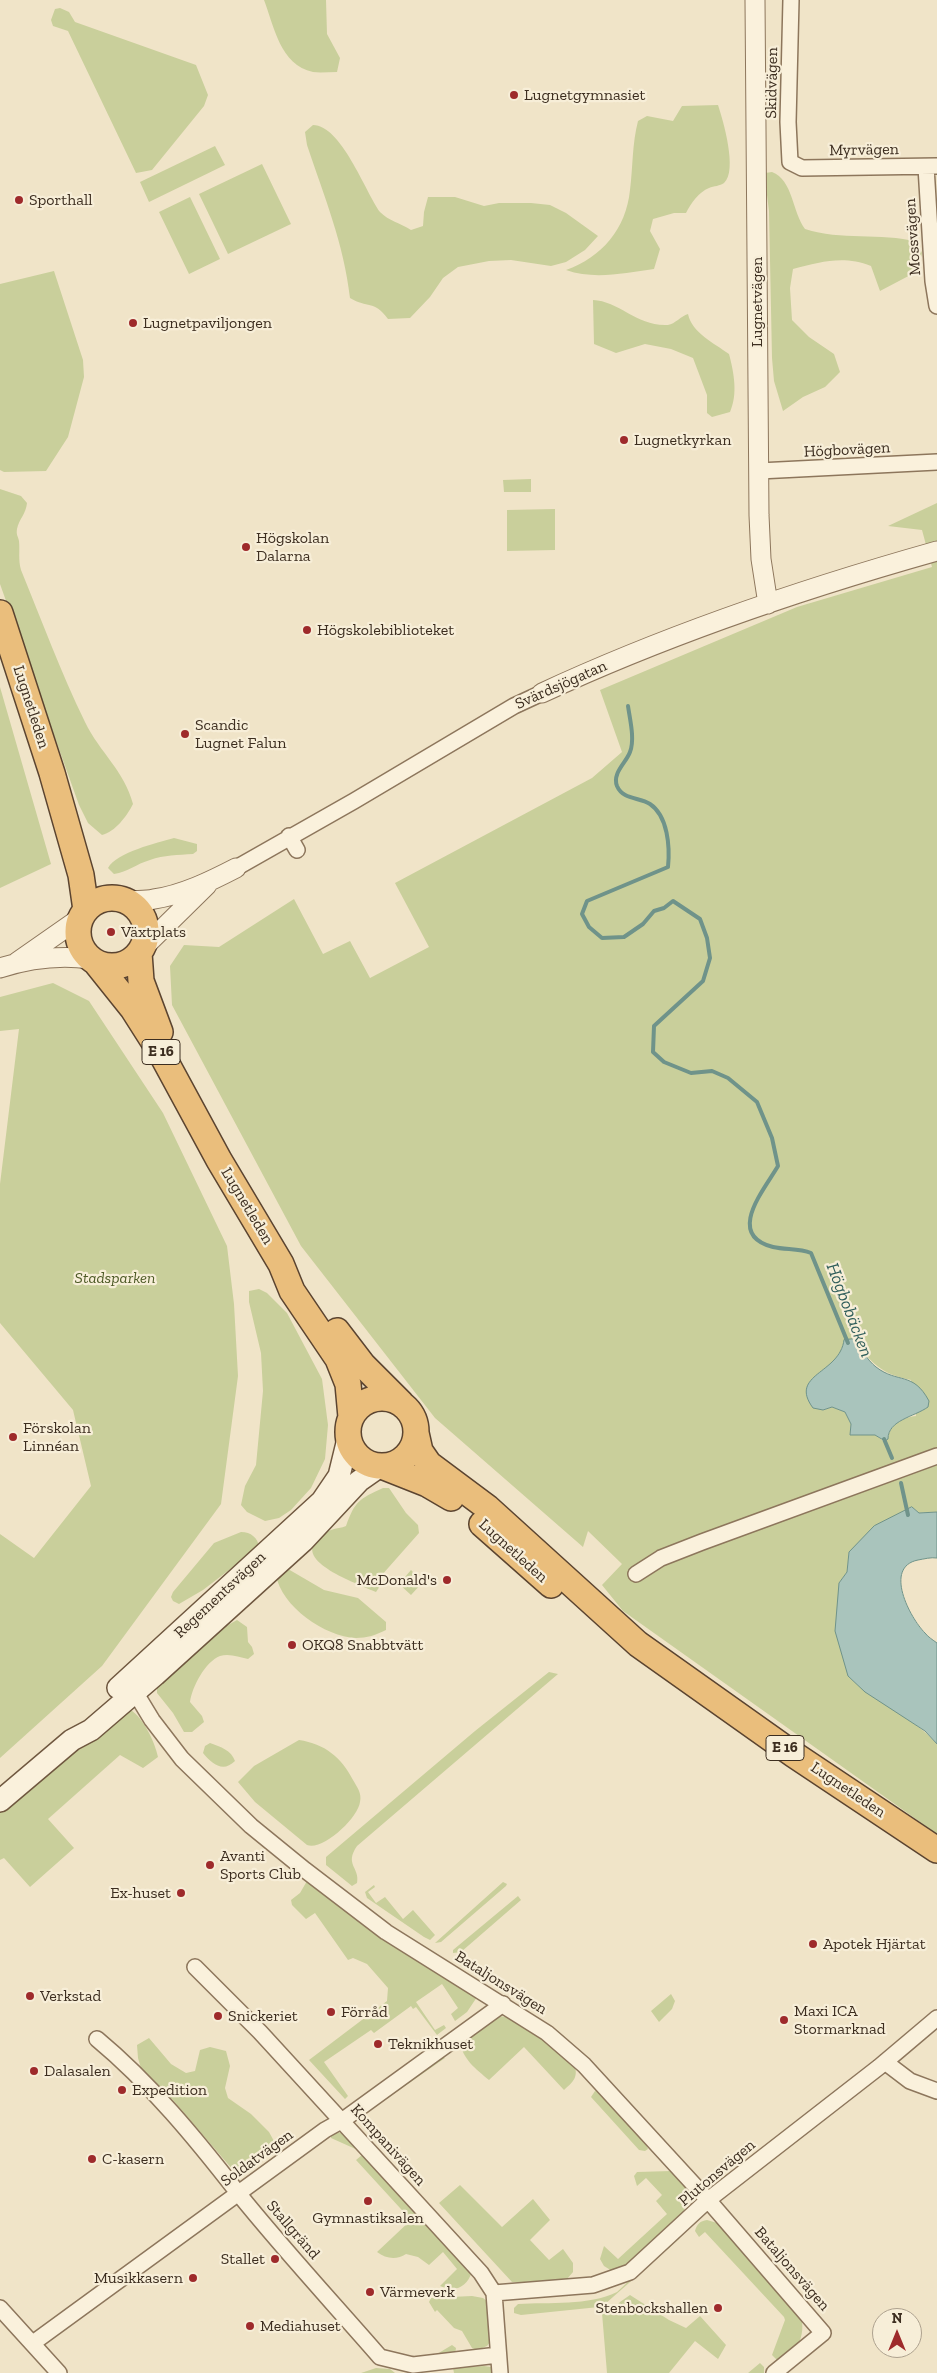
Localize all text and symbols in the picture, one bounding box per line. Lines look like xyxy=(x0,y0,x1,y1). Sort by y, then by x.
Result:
street label: Skidvägen xyxy=(762,47,782,119)
place label: Lugnetgymnasiet xyxy=(524,85,646,105)
marker: Lugnetgymnasiet xyxy=(508,89,520,101)
street label: Myrvägen xyxy=(829,140,899,160)
place label: Sporthall xyxy=(29,190,92,210)
marker: Sporthall xyxy=(13,194,25,206)
street label: Mossvägen xyxy=(901,198,925,276)
street label: Lugnetvägen xyxy=(747,257,767,347)
place label: Lugnetpaviljongen xyxy=(143,313,272,333)
marker: Lugnetpaviljongen xyxy=(127,317,139,329)
place label: Lugnetkyrkan xyxy=(634,430,731,450)
marker: Lugnetkyrkan xyxy=(618,434,630,446)
street label: Högbovägen xyxy=(803,438,891,462)
place label: Högskolan Dalarna xyxy=(256,528,329,566)
marker: Högskolan Dalarna xyxy=(240,541,252,553)
place label: Högskolebiblioteket xyxy=(317,620,454,640)
marker: Högskolebiblioteket xyxy=(301,624,313,636)
street label: Svärdsjögatan xyxy=(512,656,610,714)
street label: Lugnetleden xyxy=(9,663,53,751)
place label: Scandic Lugnet Falun xyxy=(195,715,286,753)
marker: Scandic Lugnet Falun xyxy=(179,728,191,740)
place label: Växtplats xyxy=(121,922,186,942)
marker: Växtplats xyxy=(105,926,117,938)
road number: E 16 xyxy=(142,1040,180,1064)
street label: Lugnetleden xyxy=(217,1164,277,1248)
water label: Högbobäcken xyxy=(821,1260,877,1360)
park label: Stadsparken xyxy=(75,1268,155,1288)
place label: Förskolan Linnéan xyxy=(23,1418,91,1456)
marker: Förskolan Linnéan xyxy=(7,1431,19,1443)
street label: Lugnetleden xyxy=(475,1515,551,1587)
street label: Regementsvägen xyxy=(170,1548,270,1642)
place label: McDonald's xyxy=(357,1570,437,1590)
marker: McDonald's xyxy=(441,1574,453,1586)
place label: OKQ8 Snabbtvätt xyxy=(302,1635,423,1655)
marker: OKQ8 Snabbtvätt xyxy=(286,1639,298,1651)
road number: E 16 xyxy=(766,1736,804,1760)
street label: Lugnetleden xyxy=(807,1758,889,1822)
place label: Avanti Sports Club xyxy=(220,1846,301,1884)
marker: Avanti Sports Club xyxy=(204,1859,216,1871)
place label: Ex-huset xyxy=(110,1883,171,1903)
marker: Ex-huset xyxy=(175,1887,187,1899)
place label: Apotek Hjärtat xyxy=(823,1934,926,1954)
marker: Apotek Hjärtat xyxy=(807,1938,819,1950)
street label: Bataljonsvägen xyxy=(451,1947,551,2019)
place label: Verkstad xyxy=(40,1986,101,2006)
marker: Verkstad xyxy=(24,1990,36,2002)
place label: Maxi ICA Stormarknad xyxy=(794,2001,886,2039)
place label: Förråd xyxy=(341,2002,388,2022)
place label: Snickeriet xyxy=(228,2006,298,2026)
marker: Förråd xyxy=(325,2006,337,2018)
marker: Snickeriet xyxy=(212,2010,224,2022)
marker: Maxi ICA Stormarknad xyxy=(778,2014,790,2026)
place label: Teknikhuset xyxy=(388,2034,473,2054)
marker: Teknikhuset xyxy=(372,2038,384,2050)
place label: Dalasalen xyxy=(44,2061,111,2081)
marker: Dalasalen xyxy=(28,2065,40,2077)
place label: Expedition xyxy=(132,2080,207,2100)
marker: Expedition xyxy=(116,2084,128,2096)
street label: Kompanivägen xyxy=(346,2100,430,2190)
street label: Soldatvägen xyxy=(217,2125,297,2191)
street label: Plutonsvägen xyxy=(675,2135,759,2211)
place label: C-kasern xyxy=(102,2149,164,2169)
marker: C-kasern xyxy=(86,2153,98,2165)
marker: Gymnastiksalen xyxy=(362,2195,374,2207)
street label: Stallgränd xyxy=(262,2197,324,2263)
place label: Gymnastiksalen xyxy=(312,2208,424,2228)
street label: Bataljonsvägen xyxy=(750,2223,834,2315)
place label: Stallet xyxy=(221,2249,265,2269)
marker: Stallet xyxy=(269,2253,281,2265)
place label: Musikkasern xyxy=(94,2268,183,2288)
marker: Musikkasern xyxy=(187,2272,199,2284)
place label: Värmeverk xyxy=(380,2282,455,2302)
marker: Värmeverk xyxy=(364,2286,376,2298)
place label: Stenbockshallen xyxy=(595,2298,708,2318)
marker: Stenbockshallen xyxy=(712,2302,724,2314)
north arrow xyxy=(872,2308,922,2358)
text: N xyxy=(892,2310,902,2327)
place label: Mediahuset xyxy=(260,2316,341,2336)
marker: Mediahuset xyxy=(244,2320,256,2332)

